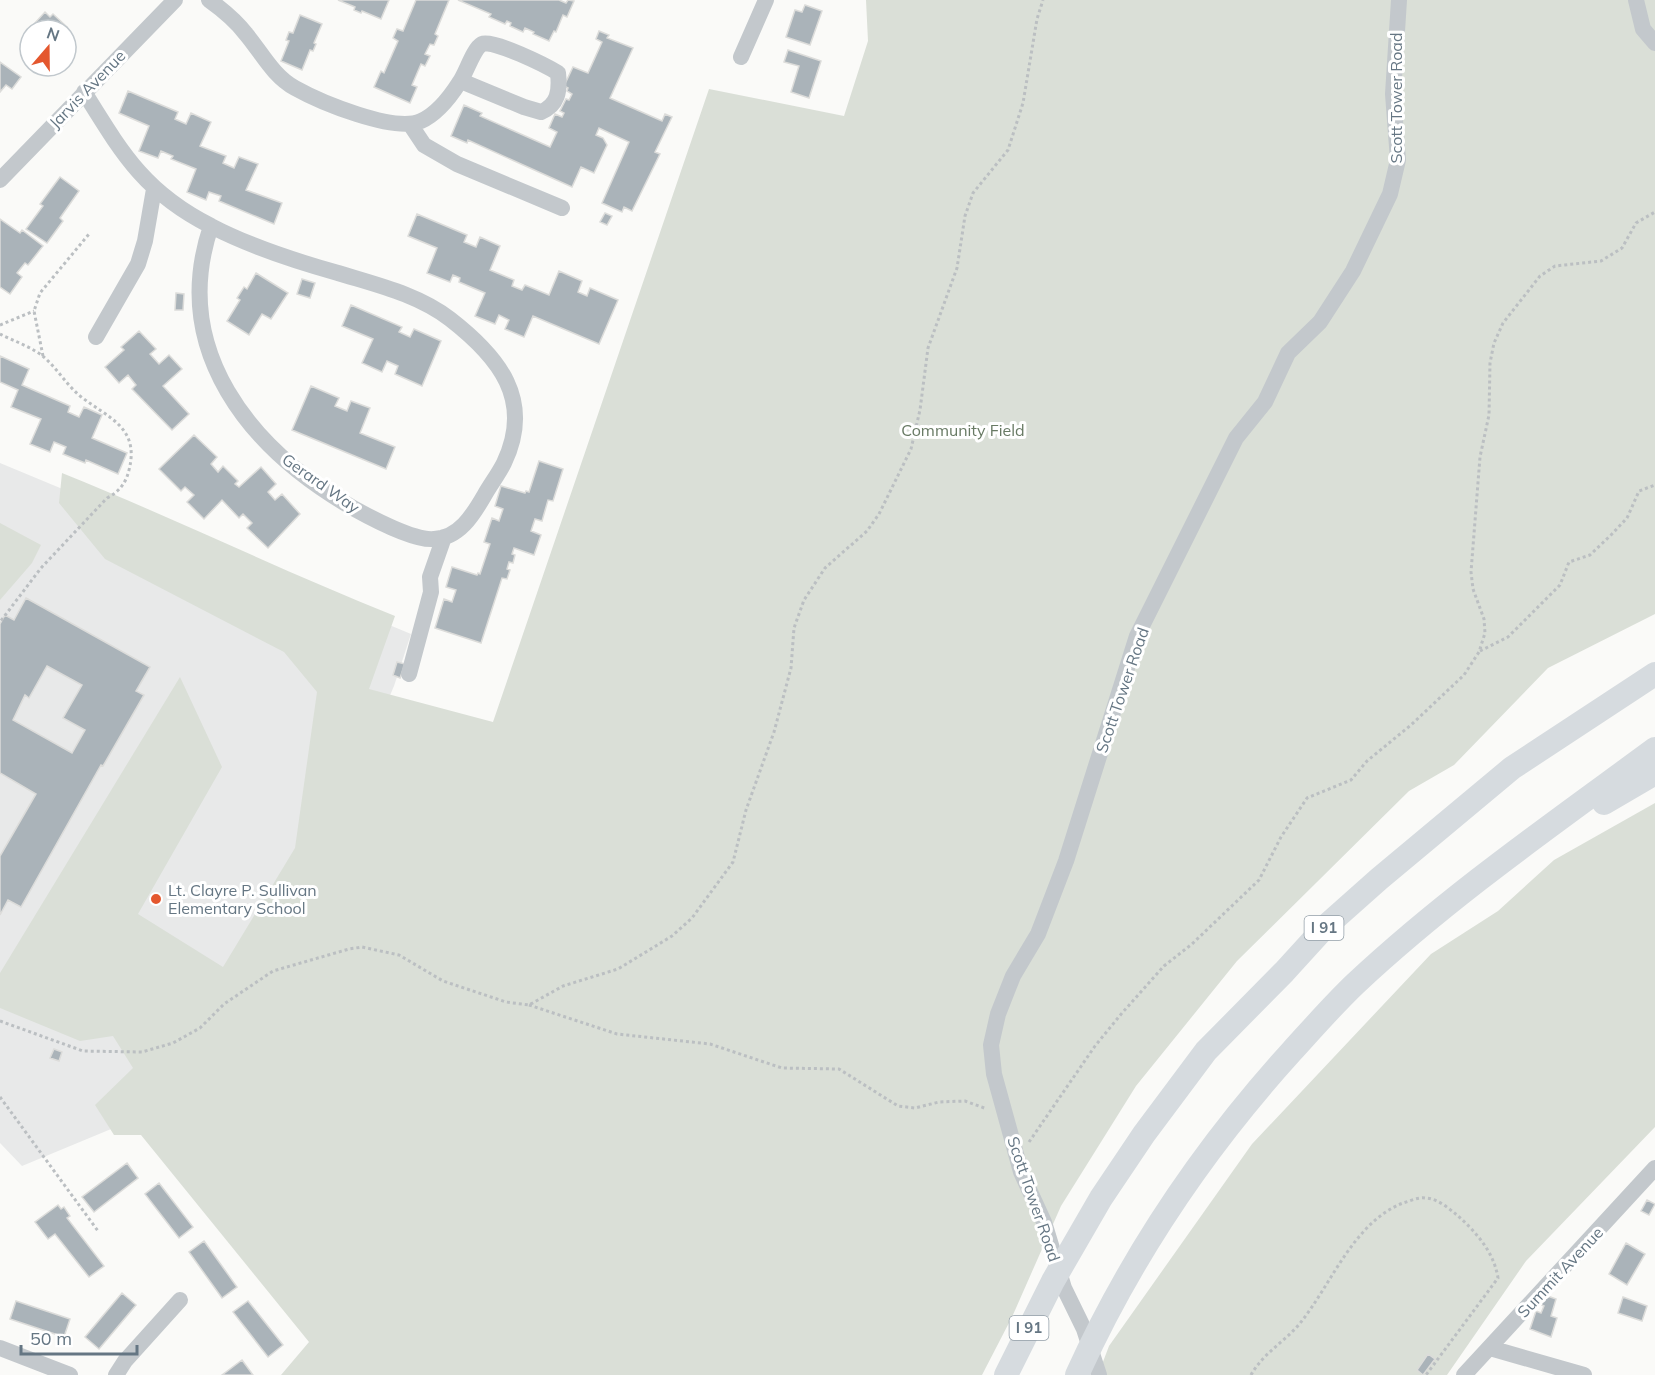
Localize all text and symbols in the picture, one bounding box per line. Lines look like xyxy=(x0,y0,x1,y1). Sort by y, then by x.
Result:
north arrow xyxy=(18,18,78,78)
text: N xyxy=(44,22,62,45)
street label: Scott Tower Road xyxy=(1386,32,1406,164)
street label: Jarvis Avenue xyxy=(45,46,129,132)
park label: Community Field xyxy=(901,420,1025,440)
street label: Gerard Way xyxy=(278,449,364,517)
street label: Scott Tower Road xyxy=(1091,625,1153,755)
place label: Lt. Clayre P. Sullivan Elementary School xyxy=(168,880,317,918)
marker: Lt. Clayre P. Sullivan Elementary School xyxy=(149,892,163,906)
road number: I 91 xyxy=(1304,916,1344,940)
street label: Scott Tower Road xyxy=(1003,1134,1065,1264)
street label: Summit Avenue xyxy=(1513,1223,1607,1321)
road number: I 91 xyxy=(1010,1316,1048,1340)
scale bar xyxy=(21,1318,136,1356)
text: 50 m xyxy=(30,1327,72,1350)

